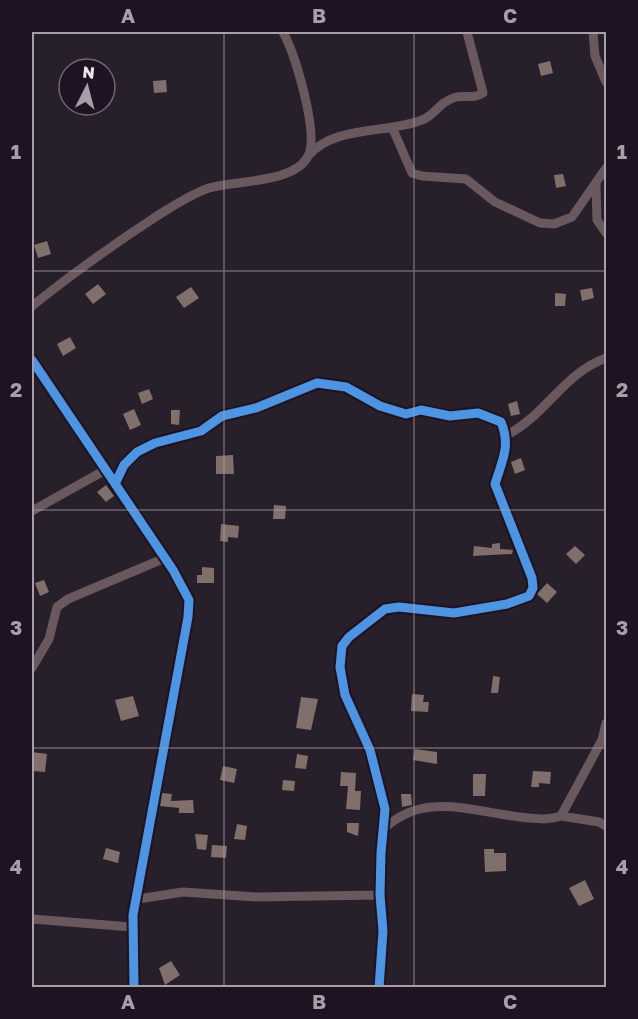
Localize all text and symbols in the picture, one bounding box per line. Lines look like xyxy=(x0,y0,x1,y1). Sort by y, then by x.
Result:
text: A xyxy=(121,3,135,27)
text: B xyxy=(312,3,326,27)
text: C xyxy=(503,3,517,27)
north arrow xyxy=(57,57,117,117)
text: N xyxy=(81,62,96,83)
text: 1 xyxy=(11,139,21,163)
text: 1 xyxy=(617,139,627,163)
text: 2 xyxy=(10,377,22,401)
text: 2 xyxy=(616,377,628,401)
text: 3 xyxy=(10,615,22,639)
text: 3 xyxy=(616,615,628,639)
text: 4 xyxy=(10,854,22,878)
text: 4 xyxy=(616,854,628,878)
text: A xyxy=(121,989,135,1013)
text: B xyxy=(312,989,326,1013)
text: C xyxy=(503,989,517,1013)

